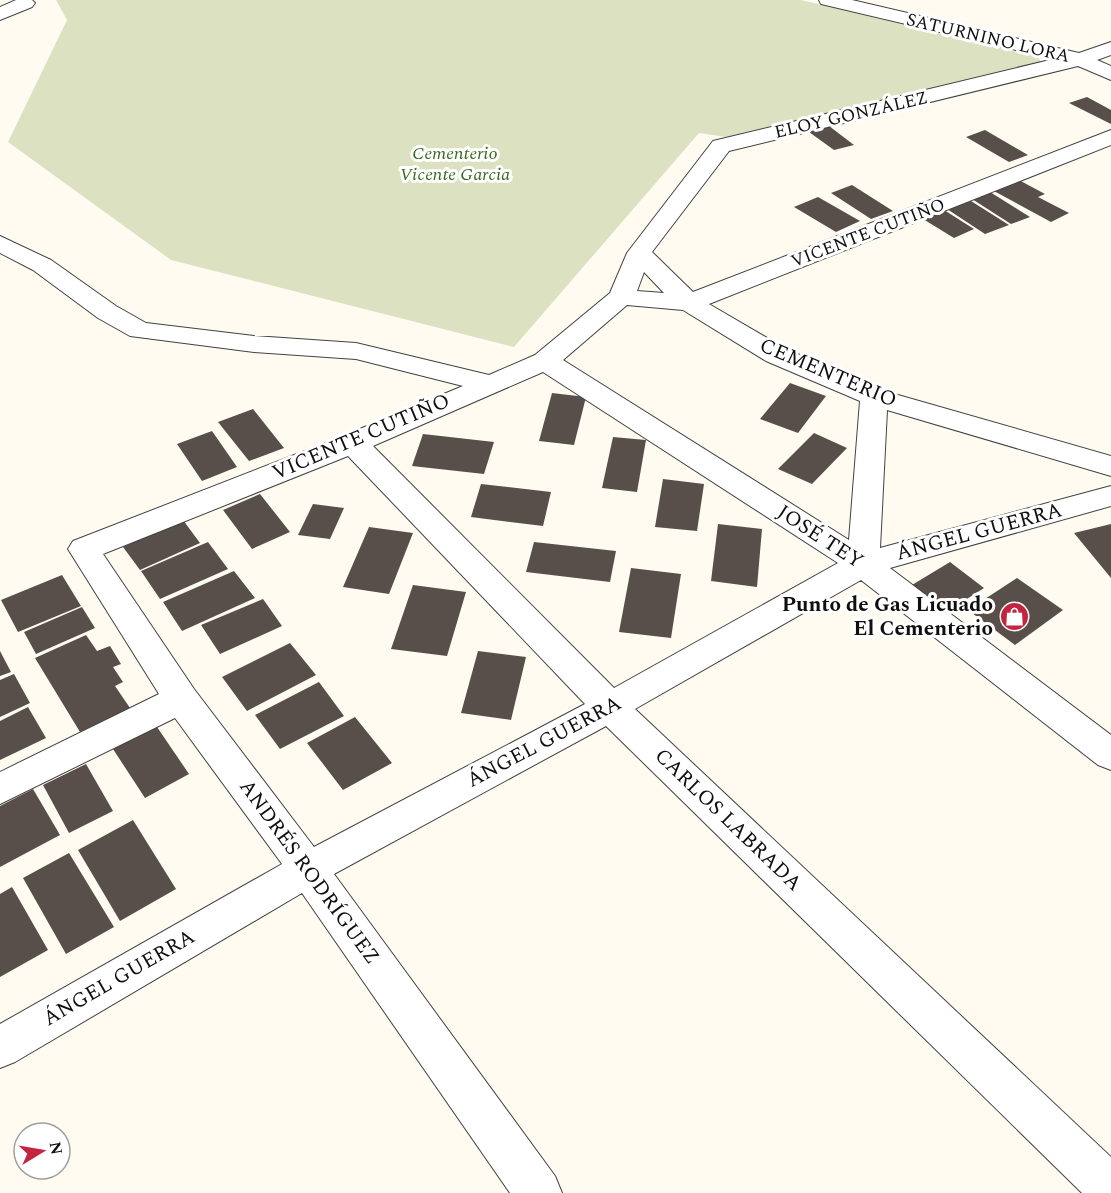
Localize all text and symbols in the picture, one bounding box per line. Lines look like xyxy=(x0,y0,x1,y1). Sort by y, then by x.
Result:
street label: SATURNINO LORA xyxy=(904,6,1072,70)
street label: ELOY GONZÁLEZ xyxy=(772,84,930,146)
park label: Cementerio Vicente Garcia xyxy=(400,140,510,188)
street label: VICENTE CUTIÑO xyxy=(787,191,949,275)
street label: CEMENTERIO xyxy=(754,330,902,416)
street label: VICENTE CUTIÑO xyxy=(267,385,455,489)
street label: ÁNGEL GUERRA xyxy=(892,494,1066,570)
street label: JOSÉ TEY xyxy=(770,497,870,577)
place label: Punto de Gas Licuado El Cementerio xyxy=(782,589,993,645)
shop icon: Punto de Gas Licuado El Cementerio xyxy=(998,601,1030,633)
street label: ÁNGEL GUERRA xyxy=(461,688,627,796)
street label: CARLOS LABRADA xyxy=(647,741,809,899)
street label: ANDRÉS RODRÍGUEZ xyxy=(231,773,387,971)
street label: ÁNGEL GUERRA xyxy=(37,921,201,1035)
north arrow xyxy=(12,1121,72,1181)
text: N xyxy=(43,1140,69,1157)

